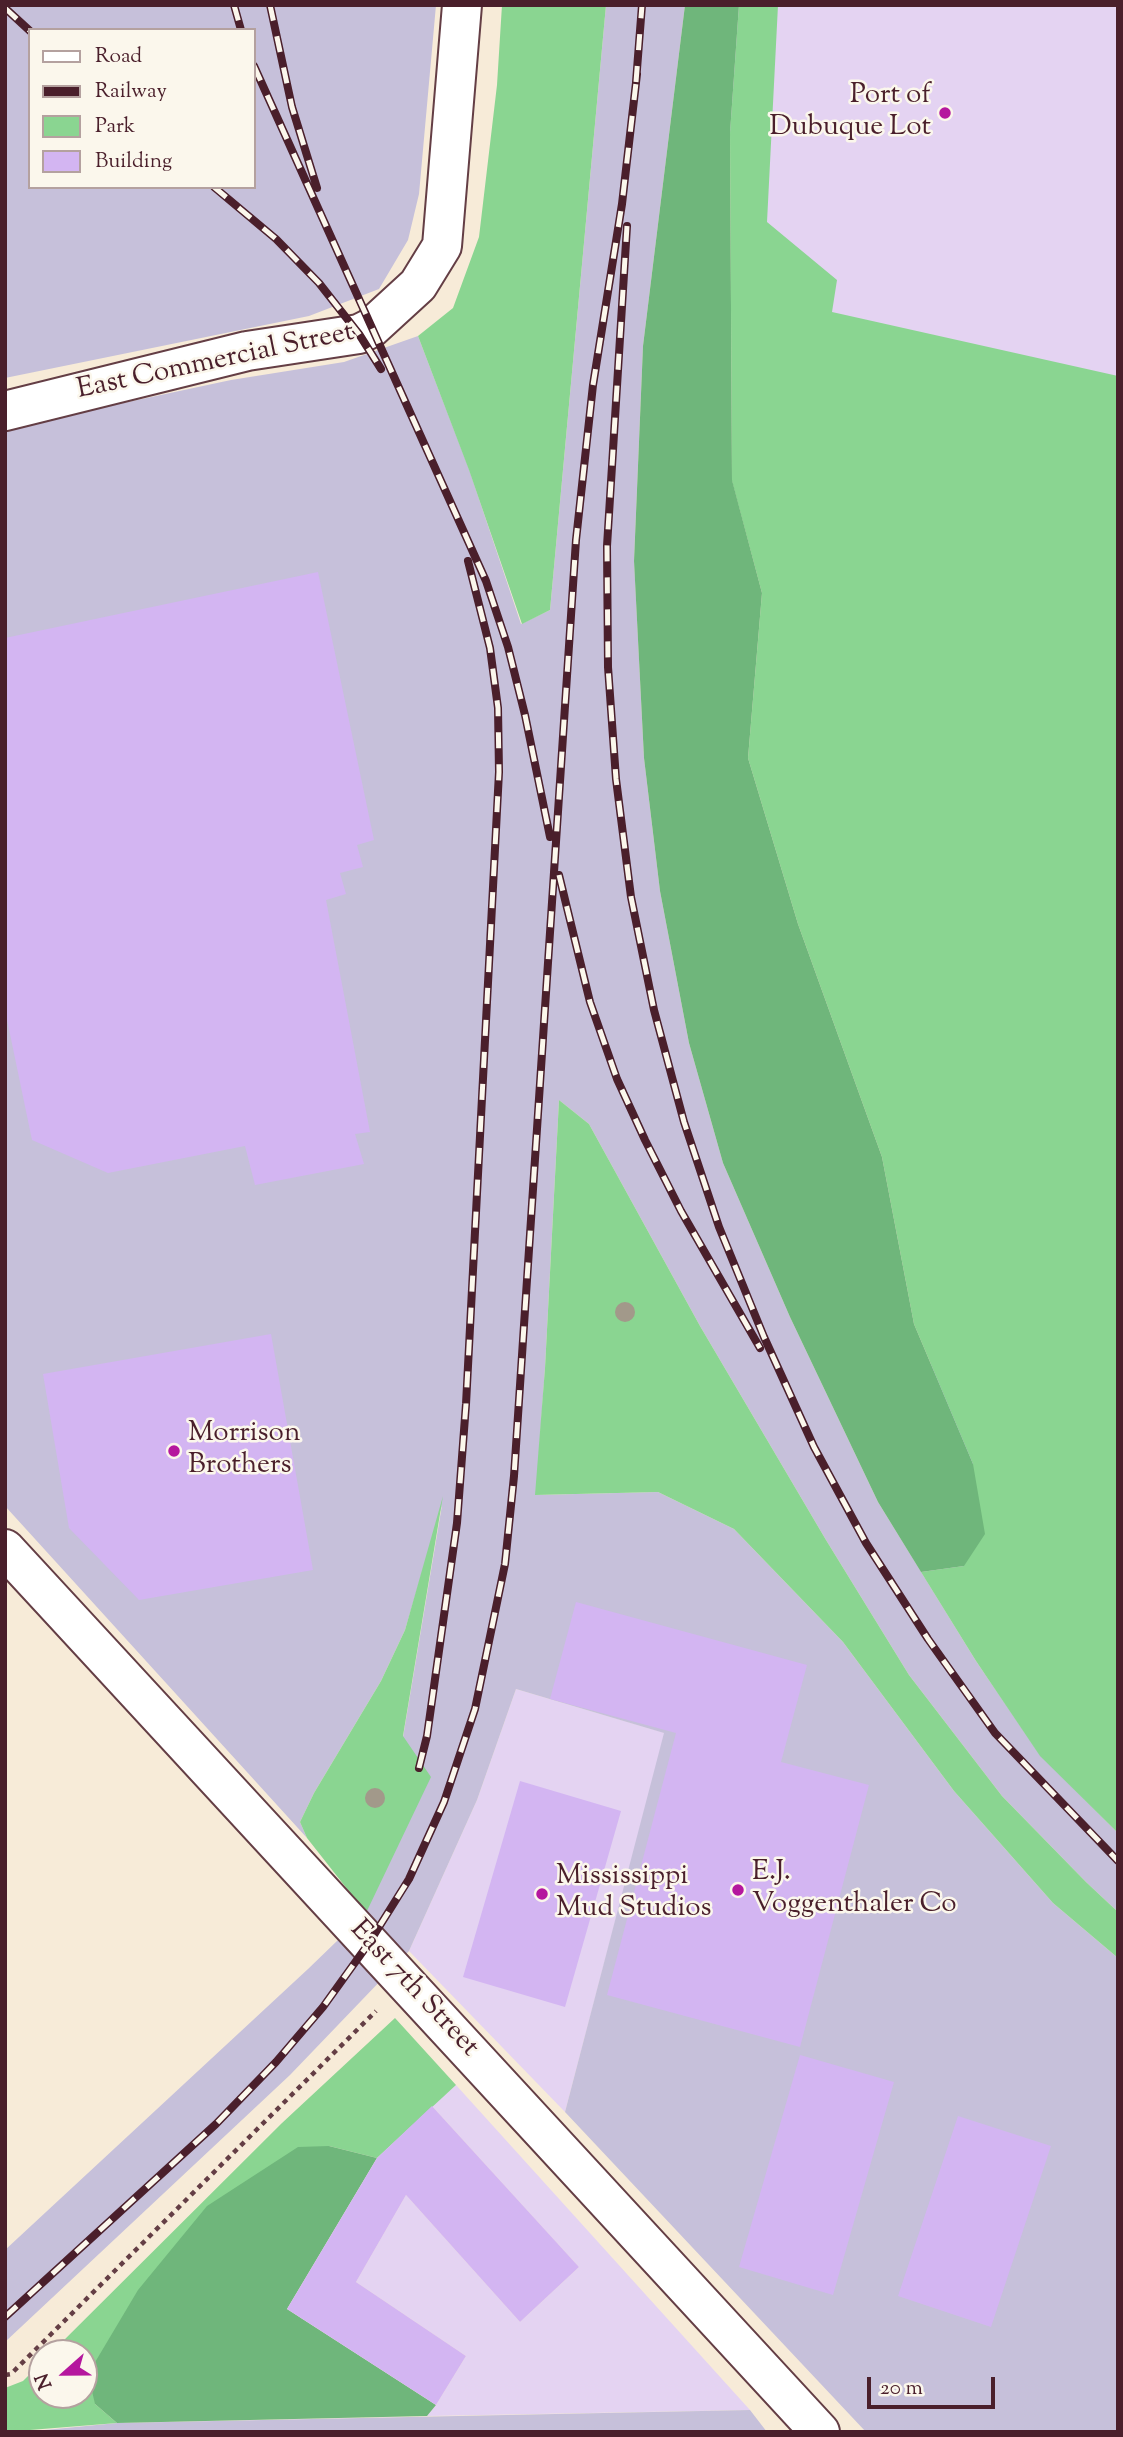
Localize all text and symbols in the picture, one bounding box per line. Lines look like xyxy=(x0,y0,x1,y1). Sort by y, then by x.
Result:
legend xyxy=(28,28,256,189)
text: Road xyxy=(95,42,142,72)
text: Railway xyxy=(95,77,167,107)
place label: Port of Dubuque Lot xyxy=(769,80,931,146)
marker: Port of Dubuque Lot xyxy=(937,105,953,121)
text: Park xyxy=(95,112,135,142)
text: Building xyxy=(95,147,172,177)
street label: East Commercial Street xyxy=(74,317,358,409)
place label: Morrison Brothers xyxy=(188,1418,300,1484)
marker: Morrison Brothers xyxy=(166,1443,182,1459)
place label: E.J. Voggenthaler Co xyxy=(752,1857,957,1923)
place label: Mississippi Mud Studios xyxy=(556,1861,712,1927)
marker: E.J. Voggenthaler Co xyxy=(730,1882,746,1898)
marker: Mississippi Mud Studios xyxy=(534,1886,550,1902)
street label: East 7th Street xyxy=(341,1915,485,2065)
north arrow xyxy=(28,2339,98,2409)
scale bar xyxy=(871,2364,999,2408)
text: N xyxy=(29,2369,60,2393)
text: 20 m xyxy=(880,2374,923,2404)

